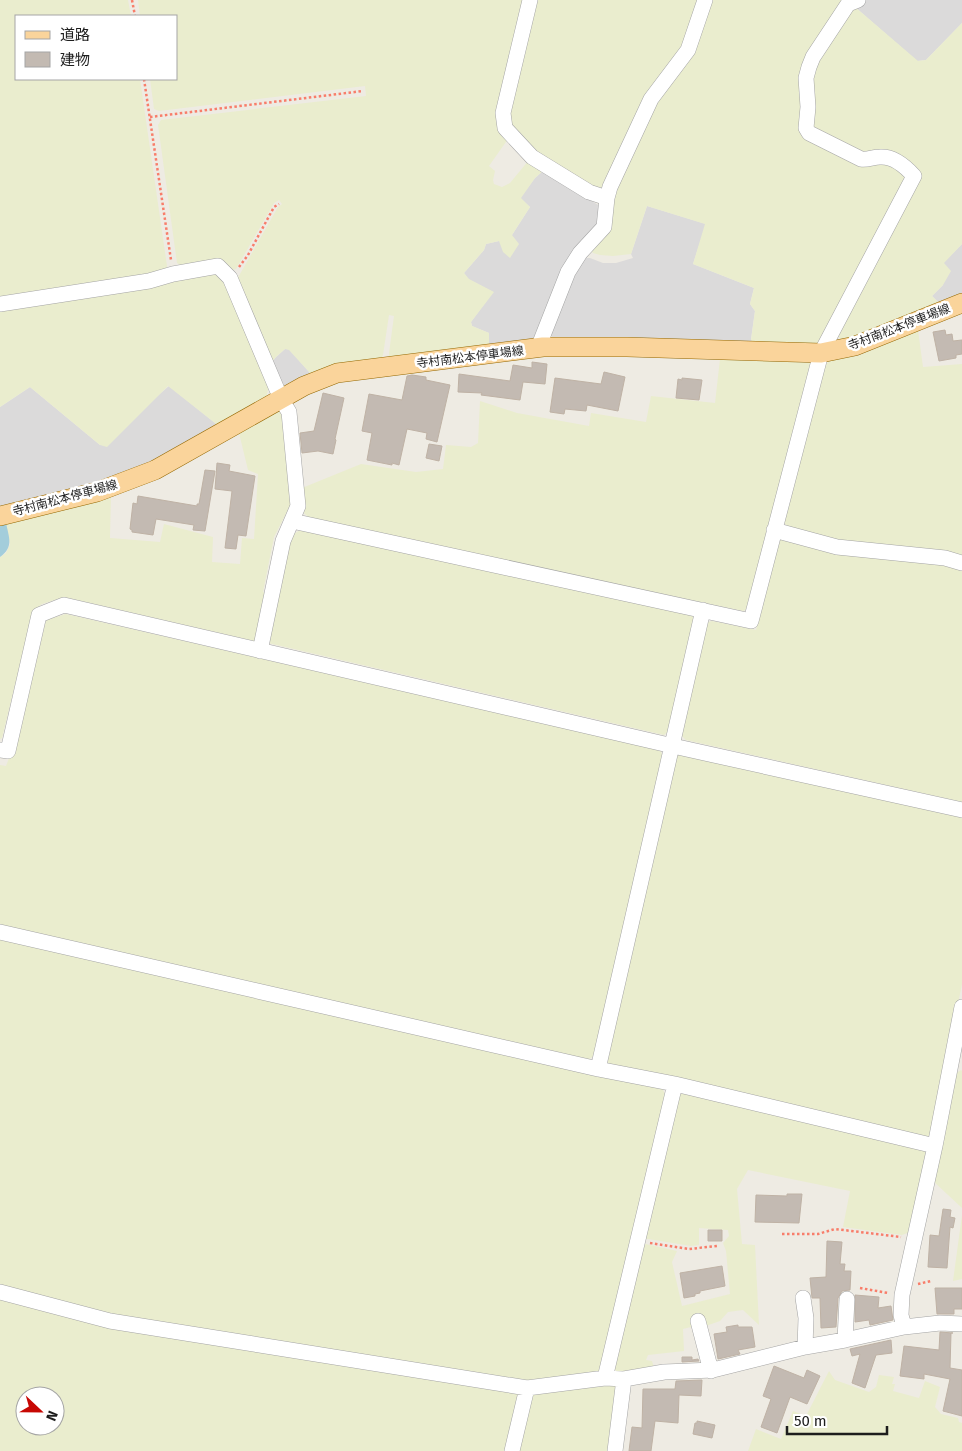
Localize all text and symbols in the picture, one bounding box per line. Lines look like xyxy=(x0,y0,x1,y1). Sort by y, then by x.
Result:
legend xyxy=(15,15,178,80)
text: 道路 xyxy=(60,26,90,44)
text: 建物 xyxy=(60,51,90,69)
street label: 寺村南松本停車場線 xyxy=(846,301,952,353)
street label: 寺村南松本停車場線 xyxy=(416,343,524,371)
street label: 寺村南松本停車場線 xyxy=(11,477,119,519)
north arrow xyxy=(15,1386,65,1436)
scale bar xyxy=(787,1404,887,1436)
text: N xyxy=(42,1408,61,1423)
text: 50 m xyxy=(794,1412,827,1430)

